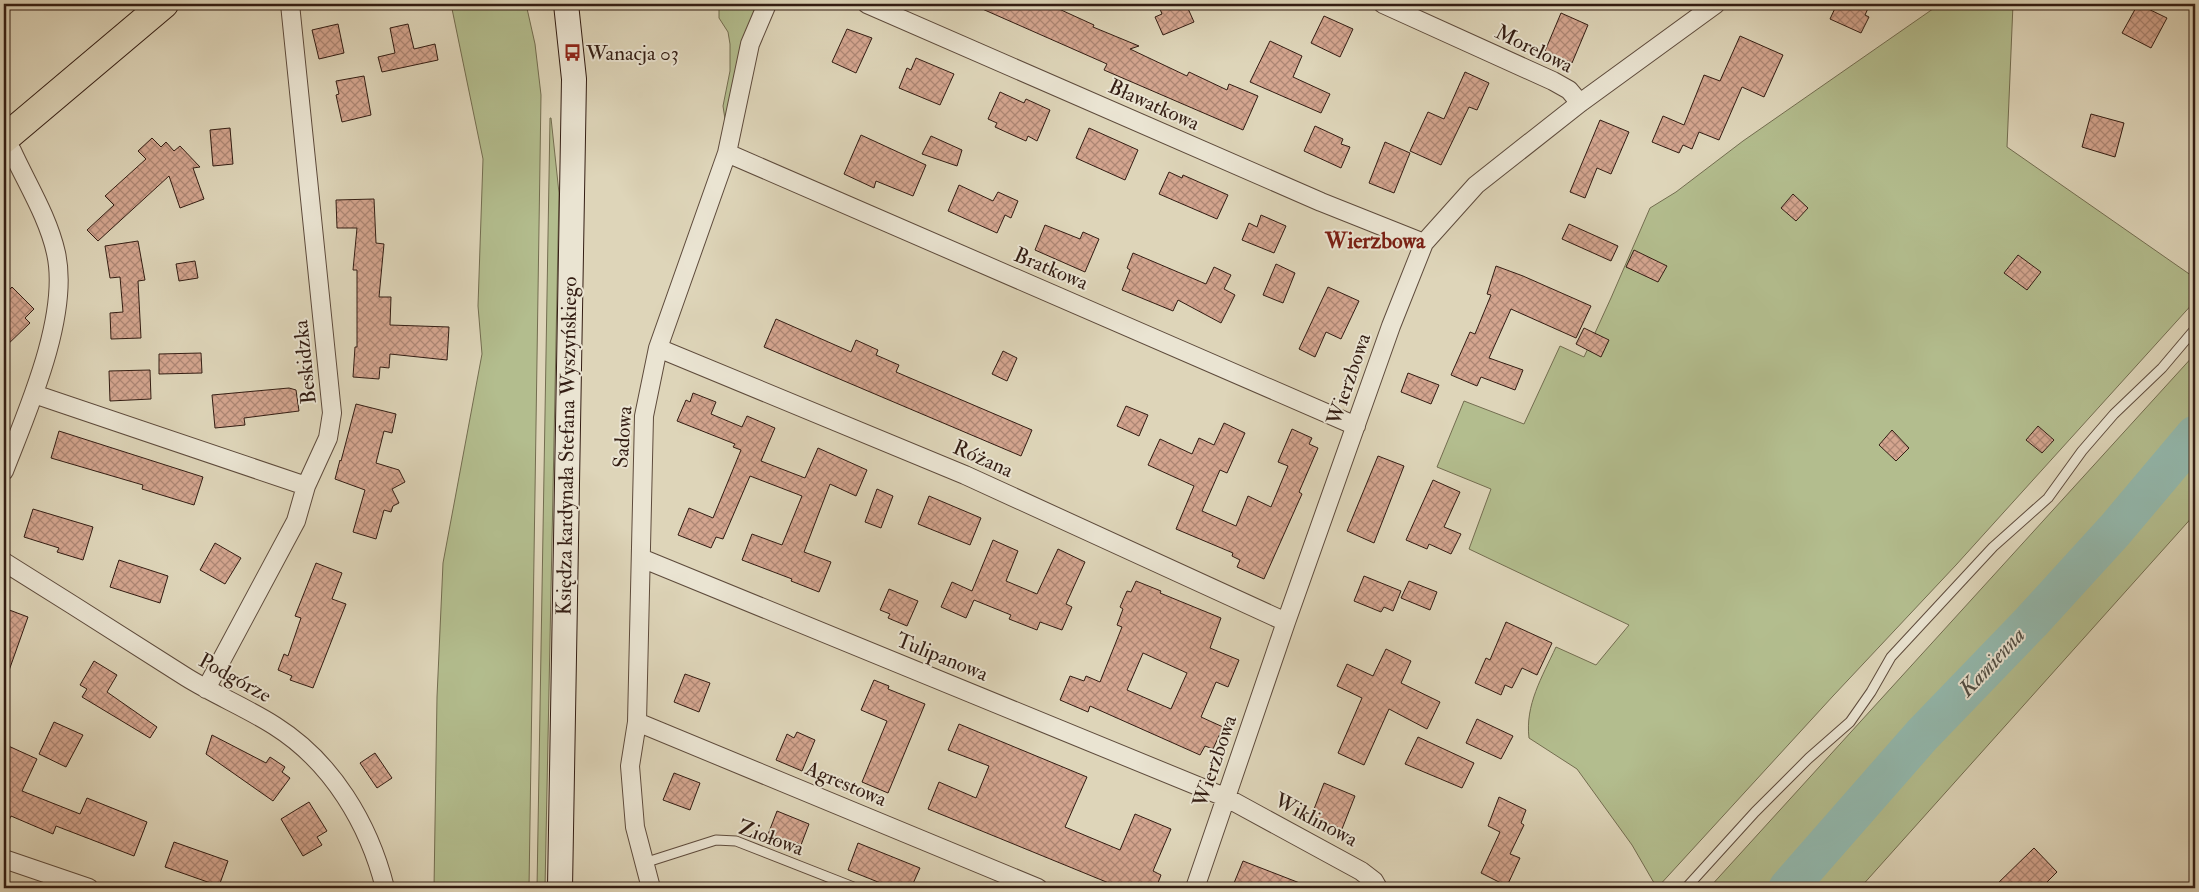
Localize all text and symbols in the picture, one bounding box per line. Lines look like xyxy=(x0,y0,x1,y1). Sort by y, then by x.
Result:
street label: Morelowa xyxy=(1491,19,1578,80)
place label: Wanacja 03 xyxy=(585,40,679,67)
bus stop icon: Wanacja 03 xyxy=(562,43,582,63)
street label: Bławatkowa xyxy=(1104,73,1204,137)
district label: Wierzbowa xyxy=(1324,227,1426,255)
street label: Bratkowa xyxy=(1010,241,1093,297)
street label: Księdza kardynała Stefana Wyszyńskiego xyxy=(551,276,583,616)
street label: Beskidzka xyxy=(287,318,323,405)
street label: Wierzbowa xyxy=(1320,329,1377,429)
street label: Sadowa xyxy=(607,405,639,469)
street label: Różana xyxy=(949,434,1018,484)
water label: Kamienna xyxy=(1952,621,2031,703)
street label: Tulipanowa xyxy=(892,626,992,688)
street label: Podgórze xyxy=(194,647,276,709)
street label: Wierzbowa xyxy=(1186,711,1243,811)
street label: Agrestowa xyxy=(800,754,891,813)
street label: Wiklinowa xyxy=(1269,786,1363,853)
street label: Ziołowa xyxy=(734,814,808,862)

